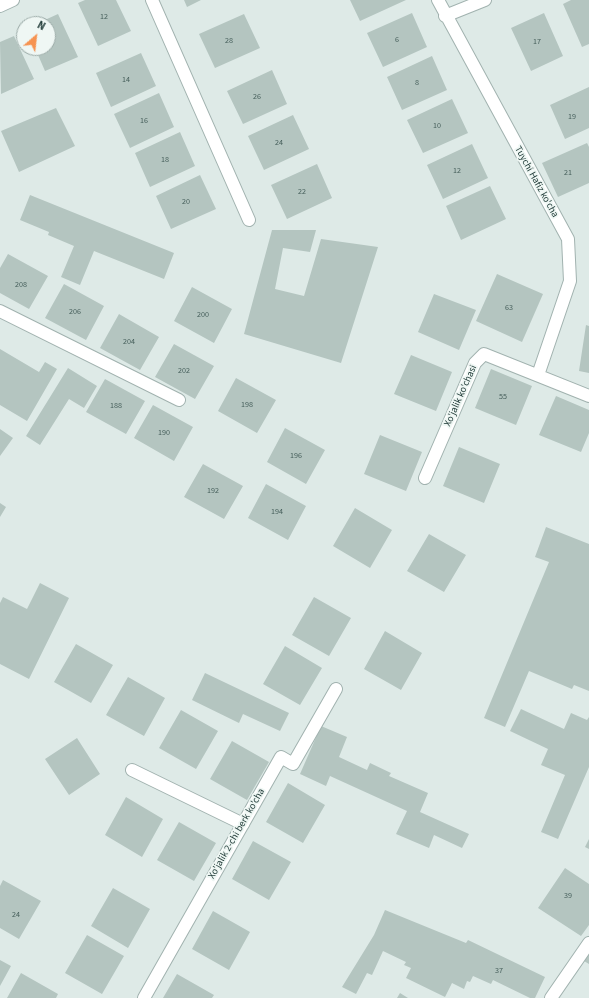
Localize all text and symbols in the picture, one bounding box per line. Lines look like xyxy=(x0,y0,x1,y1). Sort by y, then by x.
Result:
house number: 12 xyxy=(100,12,108,22)
north arrow xyxy=(16,16,56,56)
text: N xyxy=(35,18,48,34)
house number: 6 xyxy=(395,35,399,45)
house number: 28 xyxy=(225,36,233,46)
house number: 17 xyxy=(533,37,541,47)
house number: 14 xyxy=(122,75,130,85)
house number: 8 xyxy=(415,78,419,88)
house number: 26 xyxy=(253,92,261,102)
house number: 19 xyxy=(568,112,576,122)
house number: 16 xyxy=(140,116,148,126)
house number: 10 xyxy=(433,121,441,131)
house number: 24 xyxy=(275,138,283,148)
street label: Tuychi Hafiz ko'cha xyxy=(511,144,561,220)
house number: 18 xyxy=(161,155,169,165)
house number: 12 xyxy=(453,166,461,176)
house number: 21 xyxy=(564,168,572,178)
house number: 22 xyxy=(298,187,306,197)
house number: 20 xyxy=(182,197,190,207)
house number: 208 xyxy=(15,280,27,290)
house number: 63 xyxy=(505,303,513,313)
house number: 206 xyxy=(69,307,81,317)
house number: 200 xyxy=(197,310,209,320)
house number: 204 xyxy=(123,337,135,347)
street label: Xo'jalik ko'chasi xyxy=(442,363,480,429)
house number: 202 xyxy=(178,366,190,376)
house number: 55 xyxy=(499,392,507,402)
house number: 198 xyxy=(241,400,253,410)
house number: 188 xyxy=(110,401,122,411)
house number: 190 xyxy=(158,428,170,438)
house number: 196 xyxy=(290,451,302,461)
house number: 192 xyxy=(207,486,219,496)
house number: 194 xyxy=(271,507,283,517)
street label: Xo'jalik 2-chi berk ko'cha xyxy=(206,787,268,881)
house number: 39 xyxy=(564,891,572,901)
house number: 24 xyxy=(12,910,20,920)
house number: 37 xyxy=(495,966,503,976)

